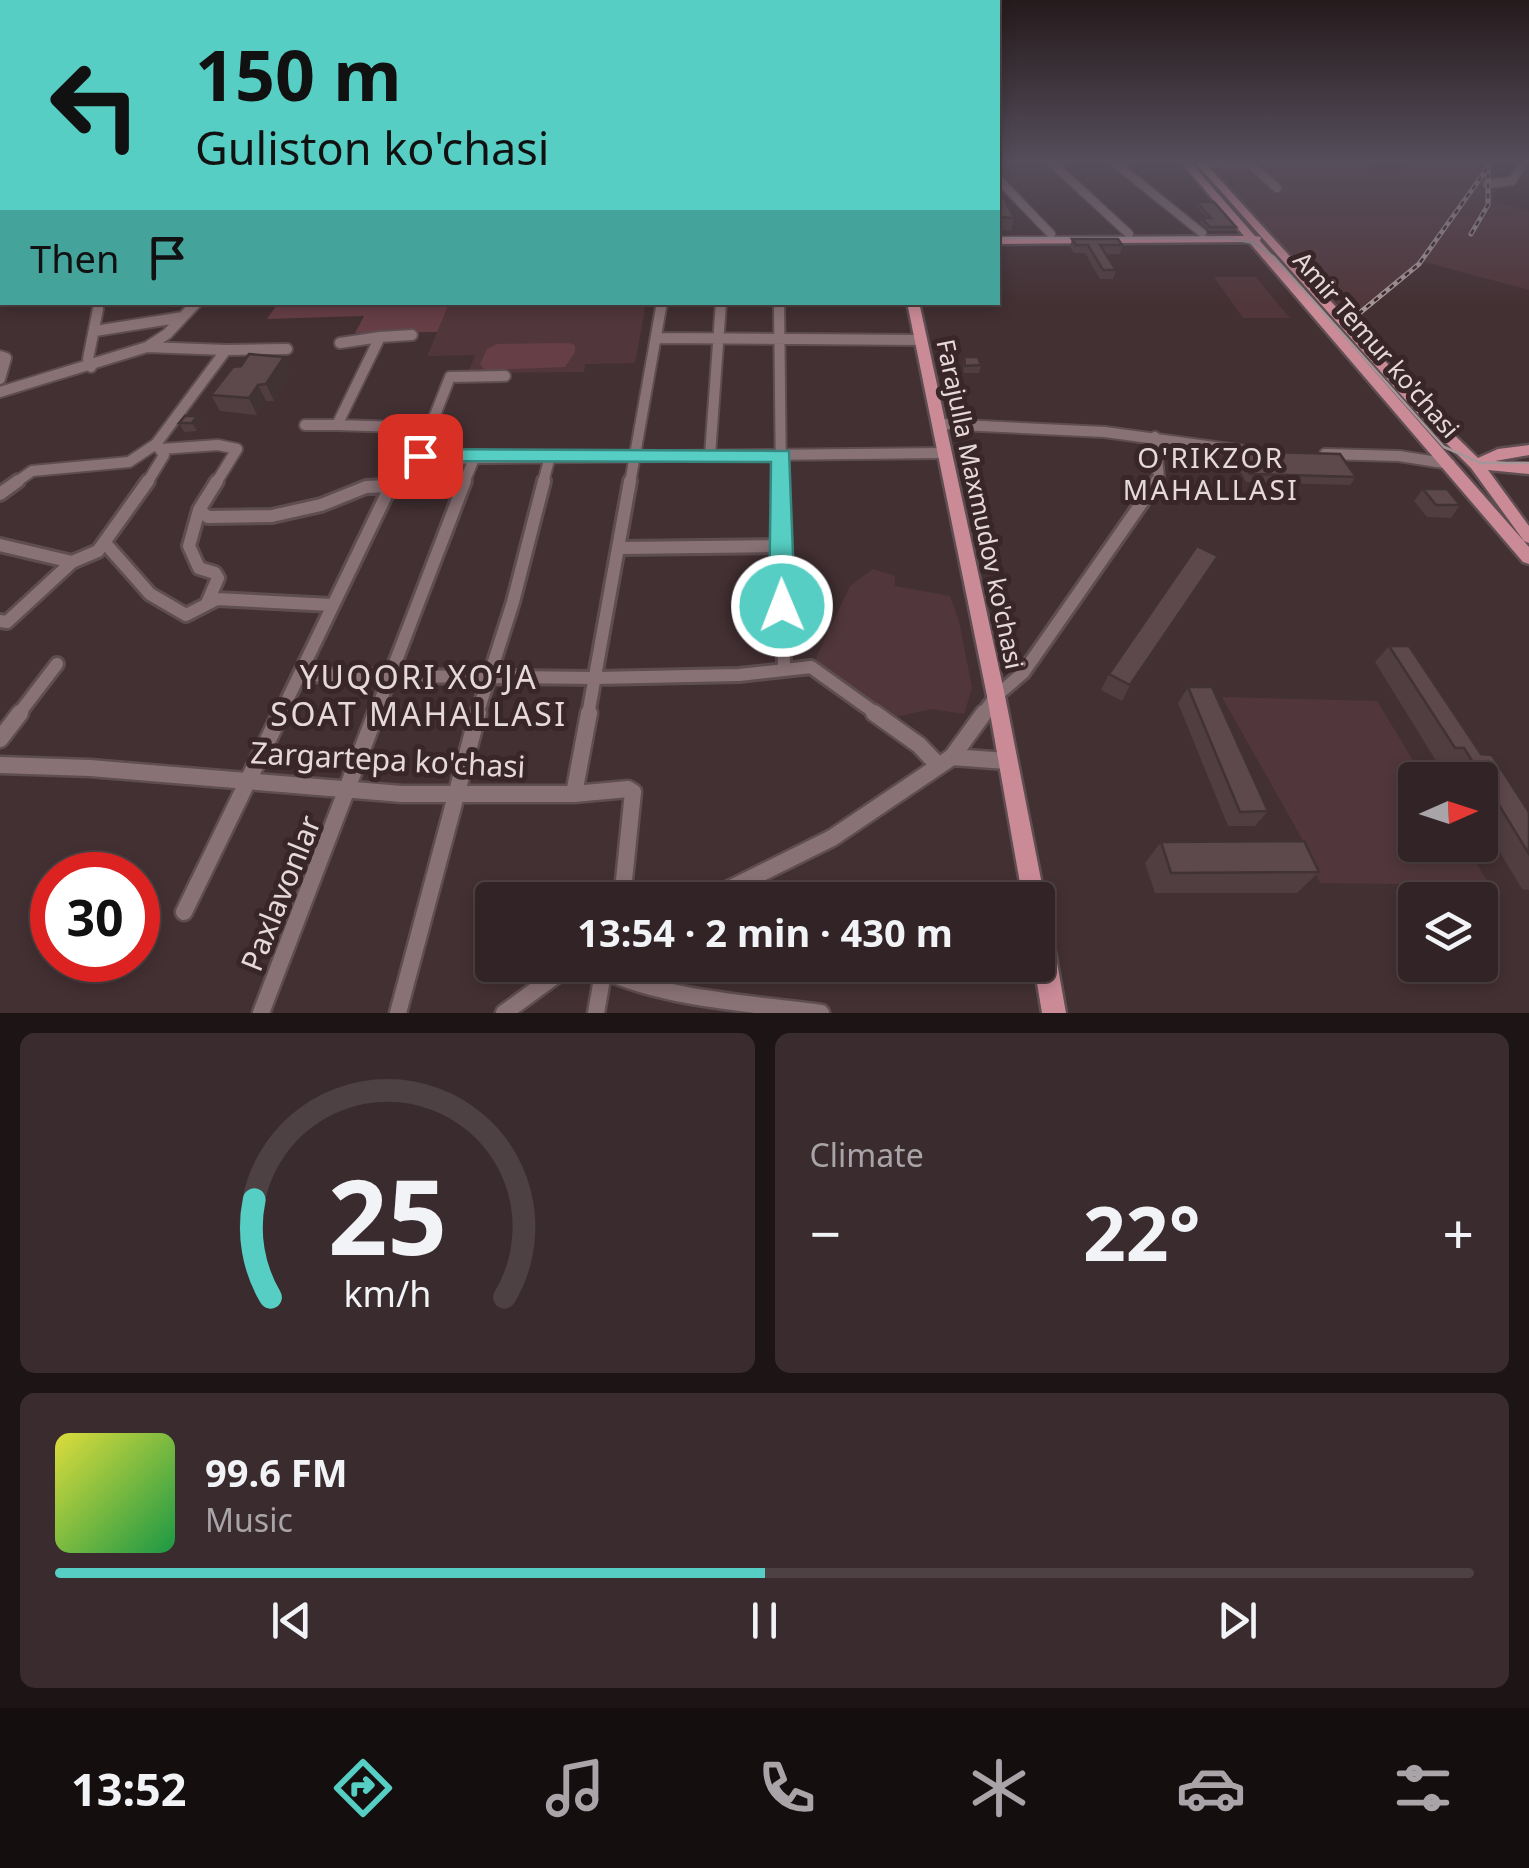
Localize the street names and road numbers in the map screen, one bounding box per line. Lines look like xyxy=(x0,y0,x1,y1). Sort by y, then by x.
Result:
street label: Amir Temur ko'chasi xyxy=(1286,243,1468,445)
street label: Farajulla Maxmudov ko'chasi xyxy=(929,336,1033,672)
street label: Zargartepa ko'chasi xyxy=(249,731,527,787)
street label: Paxlavonlar xyxy=(230,809,330,977)

